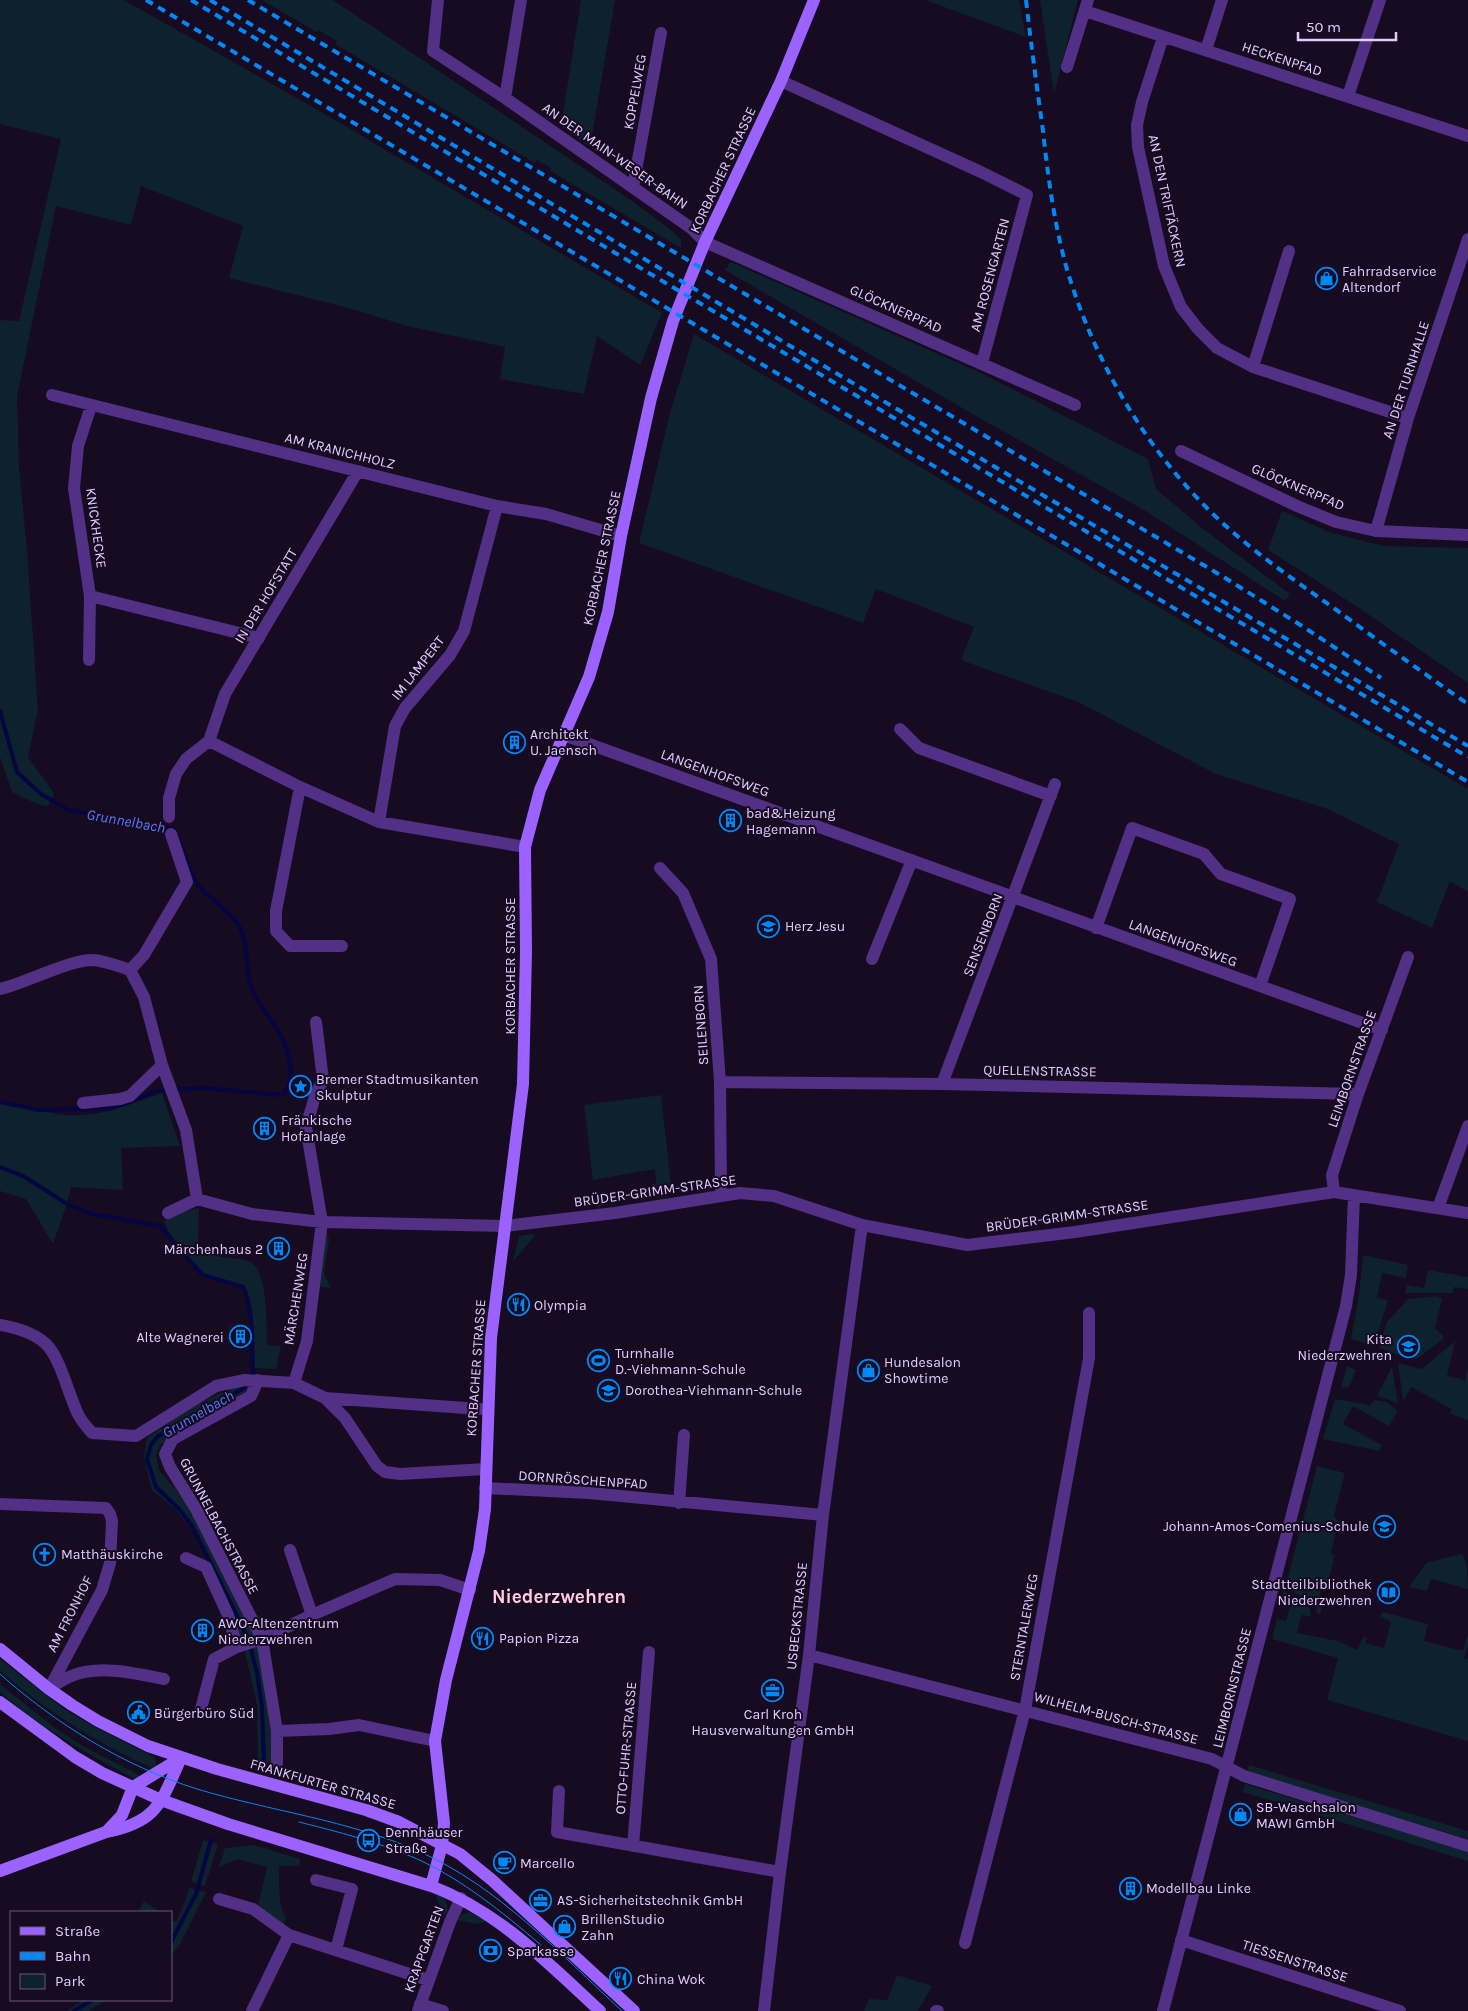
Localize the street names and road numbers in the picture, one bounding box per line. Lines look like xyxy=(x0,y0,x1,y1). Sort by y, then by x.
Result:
street label: HECKENPFAD xyxy=(1240,38,1324,80)
street label: KOPPELWEG xyxy=(620,53,650,131)
street label: AN DER MAIN-WESER-BAHN xyxy=(539,99,691,213)
street label: KORBACHER STRASSE xyxy=(686,104,760,236)
street label: AN DEN TRIFTÄCKERN xyxy=(1145,133,1189,269)
street label: AM ROSENGARTEN xyxy=(967,216,1013,334)
street label: GLÖCKNERPFAD xyxy=(847,281,945,337)
street label: AN DER TURNHALLE xyxy=(1379,319,1433,441)
street label: AM KRANICHHOLZ xyxy=(283,429,397,473)
street label: GLÖCKNERPFAD xyxy=(1249,460,1347,514)
street label: KNICKHECKE xyxy=(82,487,110,569)
street label: KORBACHER STRASSE xyxy=(579,489,625,627)
street label: IN DER HOFSTATT xyxy=(231,545,301,647)
street label: IM LAMPERT xyxy=(388,633,448,703)
street label: LANGENHOFSWEG xyxy=(658,745,772,801)
street label: SENSENBORN xyxy=(959,891,1007,979)
street label: KORBACHER STRASSE xyxy=(502,897,519,1035)
street label: LANGENHOFSWEG xyxy=(1126,915,1240,971)
street label: SEILENBORN xyxy=(690,984,712,1066)
street label: LEIMBORNSTRASSE xyxy=(1324,1008,1380,1130)
street label: QUELLENSTRASSE xyxy=(983,1062,1097,1080)
street label: BRÜDER-GRIMM-STRASSE xyxy=(573,1171,737,1211)
street label: BRÜDER-GRIMM-STRASSE xyxy=(985,1196,1149,1236)
street label: MÄRCHENWEG xyxy=(280,1252,312,1346)
street label: KORBACHER STRASSE xyxy=(463,1299,489,1437)
street label: GRUNNELBACHSTRASSE xyxy=(176,1455,262,1597)
street label: DORNRÖSCHENPFAD xyxy=(518,1467,648,1493)
street label: USBECKSTRASSE xyxy=(783,1561,811,1671)
street label: STERNTALERWEG xyxy=(1006,1572,1042,1682)
street label: AM FRONHOF xyxy=(43,1573,97,1655)
street label: LEIMBORNSTRASSE xyxy=(1209,1626,1255,1750)
street label: OTTO-FUHR-STRASSE xyxy=(612,1681,640,1815)
street label: WILHELM-BUSCH-STRASSE xyxy=(1032,1688,1200,1748)
street label: FRANKFURTER STRASSE xyxy=(248,1755,398,1813)
street label: KRAPPGARTEN xyxy=(400,1903,448,1995)
street label: TIESSENSTRASSE xyxy=(1240,1936,1350,1986)

